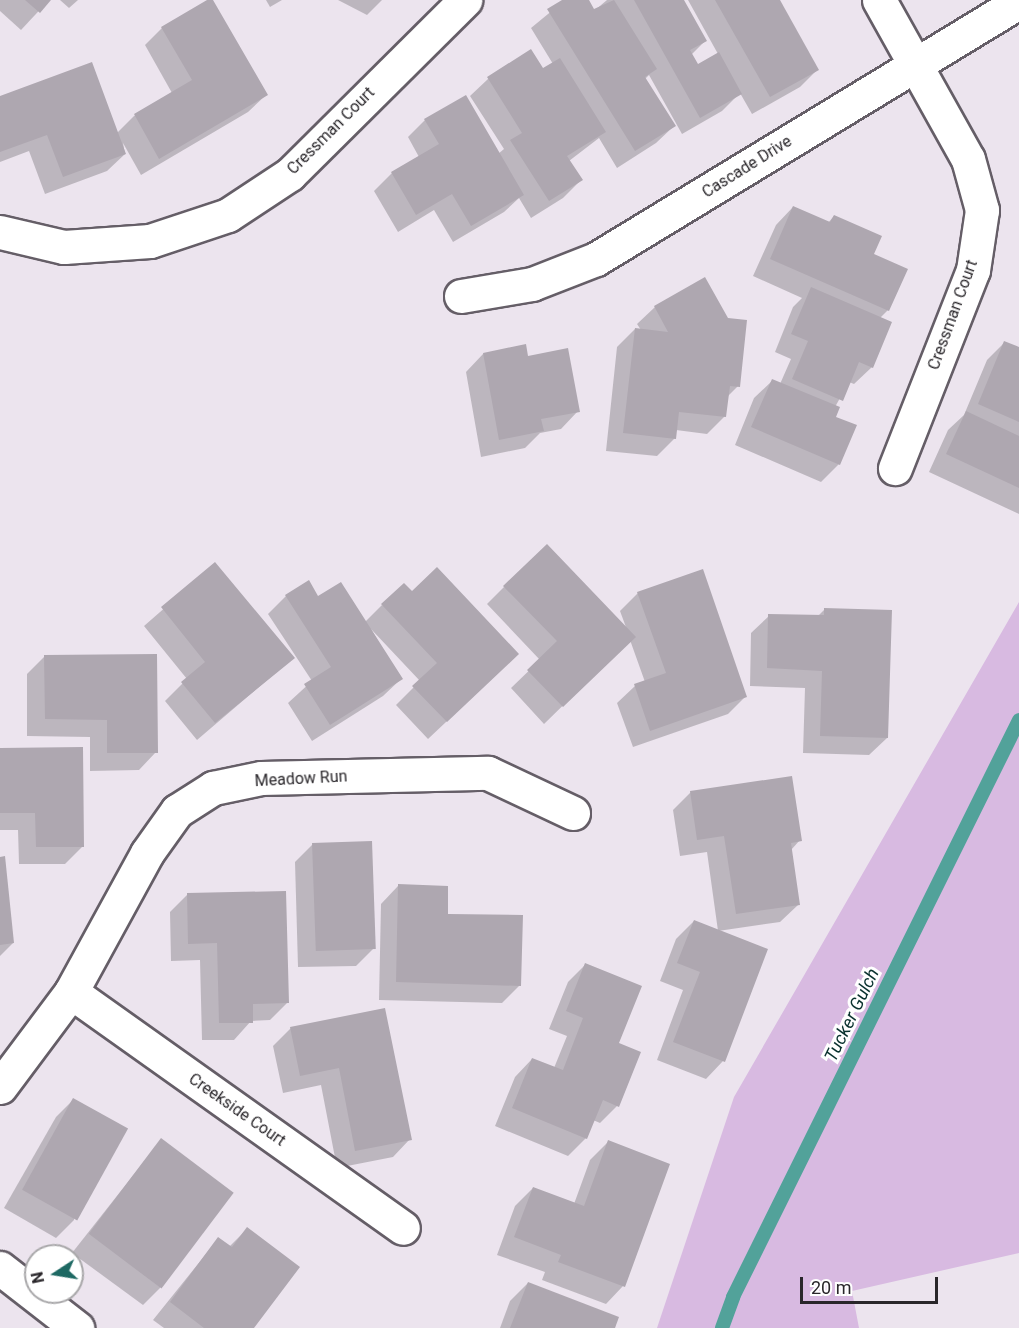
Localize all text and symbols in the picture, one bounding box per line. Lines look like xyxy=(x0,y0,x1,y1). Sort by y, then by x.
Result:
street label: Cressman Court xyxy=(283,83,379,179)
street label: Cascade Drive xyxy=(699,132,795,202)
street label: Cressman Court xyxy=(924,257,982,373)
street label: Meadow Run xyxy=(254,767,348,791)
water label: Tucker Gulch xyxy=(820,965,884,1065)
street label: Creekside Court xyxy=(185,1070,289,1150)
north arrow xyxy=(24,1244,84,1304)
scale bar xyxy=(803,1265,941,1303)
text: N xyxy=(27,1270,48,1285)
text: 20 m xyxy=(811,1277,851,1298)

